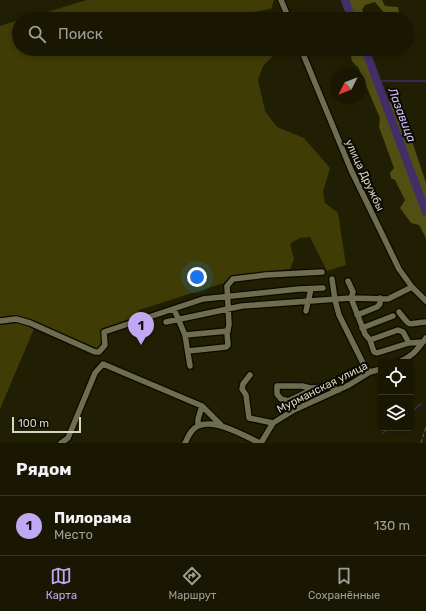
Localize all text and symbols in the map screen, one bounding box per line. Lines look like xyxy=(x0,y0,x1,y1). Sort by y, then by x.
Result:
search box xyxy=(12,12,414,56)
icon: search xyxy=(26,23,48,45)
text: Поиск xyxy=(58,25,103,43)
north arrow xyxy=(330,68,366,104)
water label: Лазавица xyxy=(385,85,419,144)
street label: улица Дружбы xyxy=(342,137,387,213)
your location xyxy=(187,267,207,287)
pin: 1 xyxy=(128,312,154,345)
street label: Мурманская улица xyxy=(275,359,370,416)
map controls xyxy=(378,359,414,431)
button: locate xyxy=(378,359,414,395)
button: layers xyxy=(378,395,414,431)
scale bar xyxy=(12,415,81,434)
text: 100 m xyxy=(18,417,49,430)
text: Рядом xyxy=(16,459,72,479)
text: Пилорама xyxy=(54,509,131,527)
text: 1 xyxy=(26,518,32,533)
text: 130 m xyxy=(374,518,410,533)
text: Место xyxy=(54,527,93,542)
tab: Карта xyxy=(46,565,77,602)
tab: Маршрут xyxy=(168,565,216,602)
tab: Сохранённые xyxy=(308,565,380,602)

